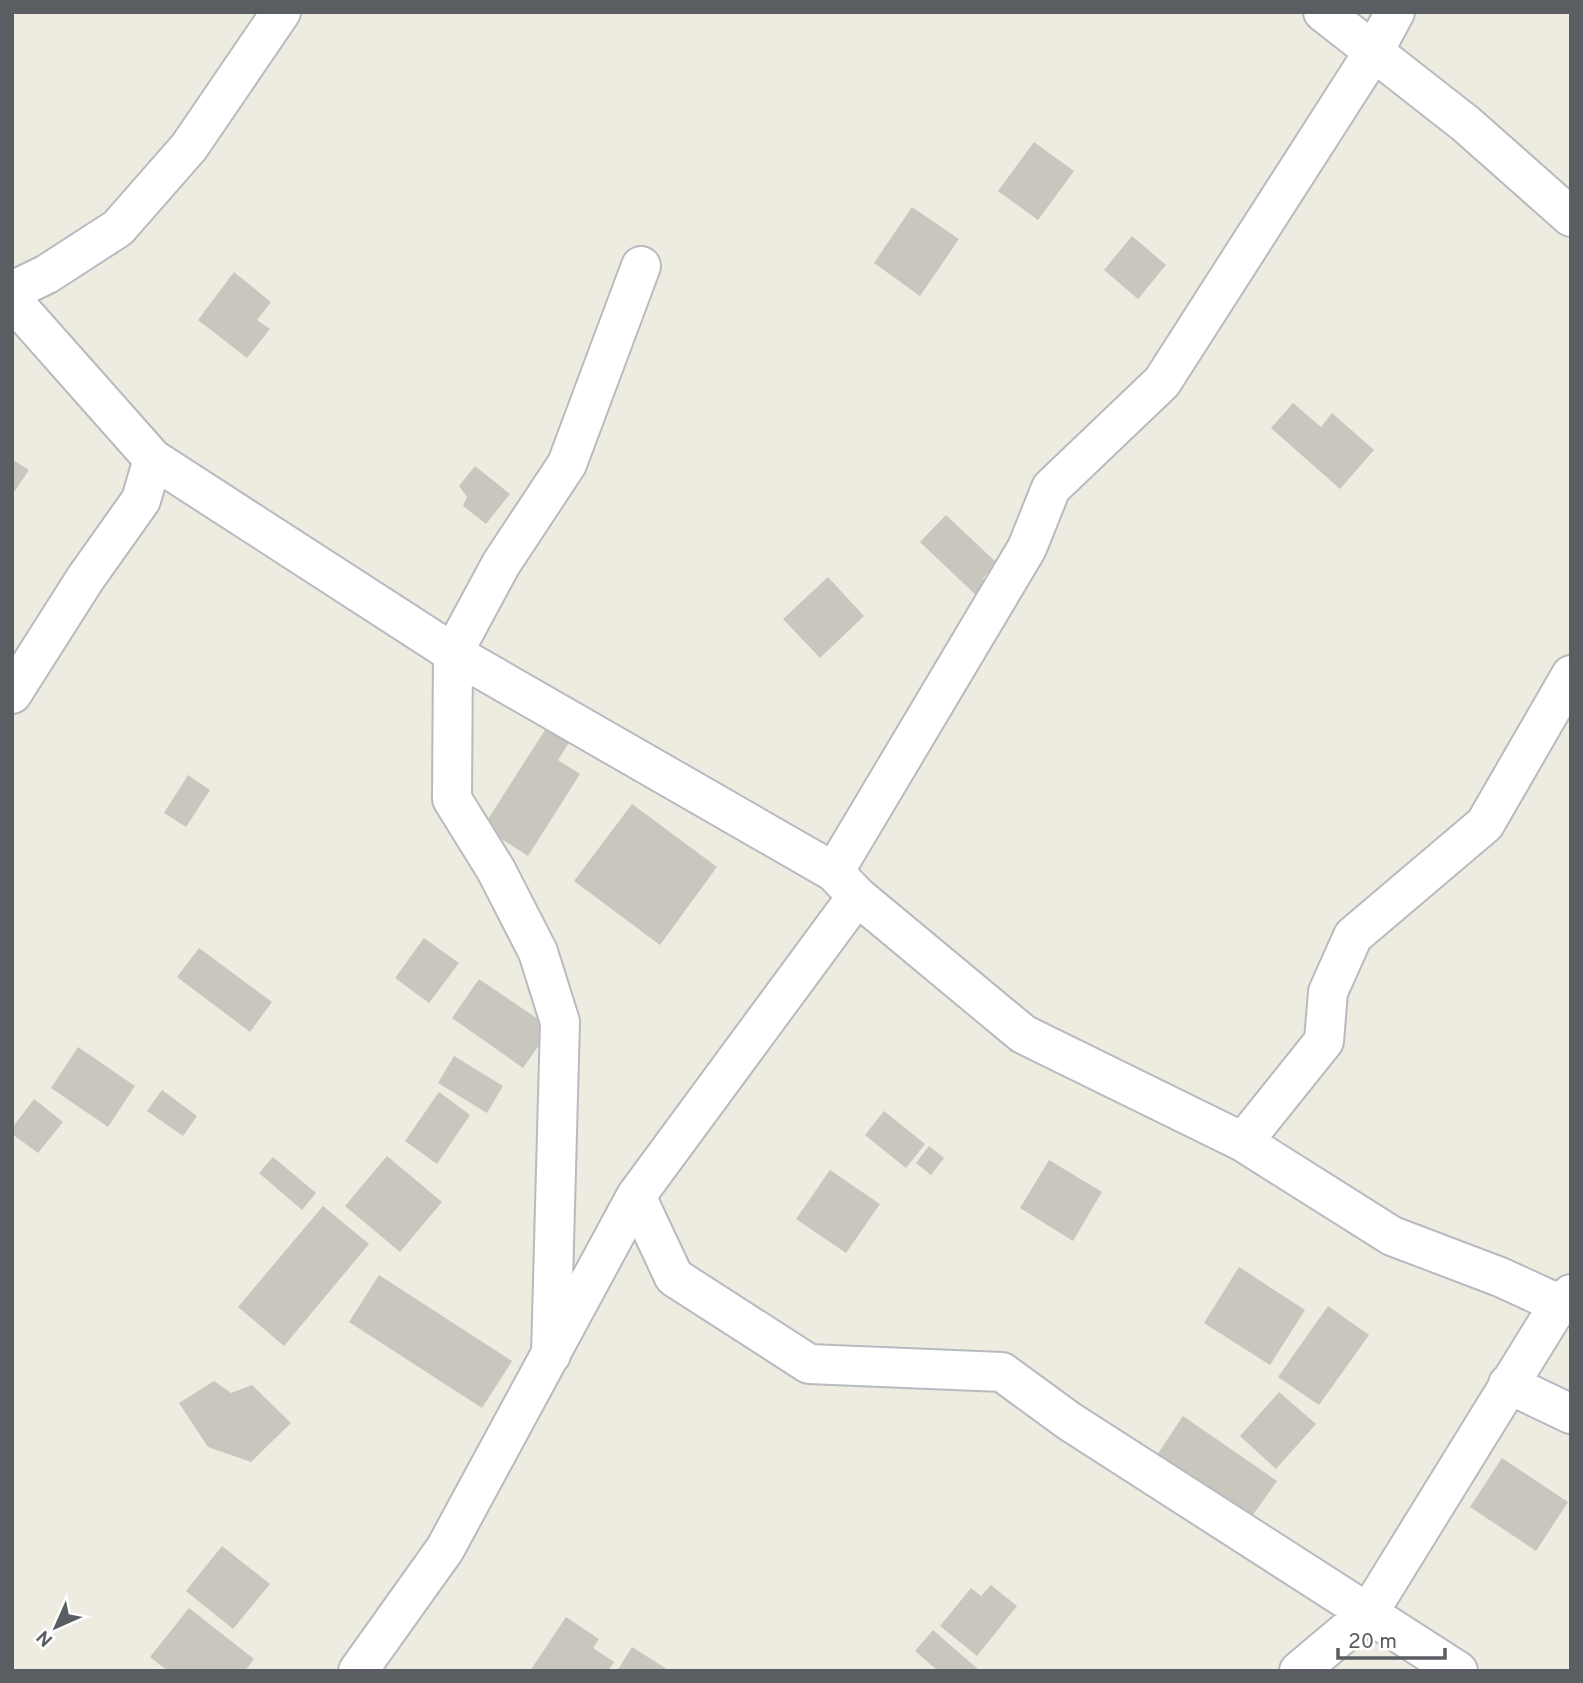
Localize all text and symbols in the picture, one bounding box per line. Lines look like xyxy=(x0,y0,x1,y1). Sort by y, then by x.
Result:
north arrow xyxy=(21,1592,91,1662)
scale bar xyxy=(1338,1616,1445,1660)
text: N xyxy=(32,1624,59,1651)
text: 20 m xyxy=(1348,1629,1397,1656)

